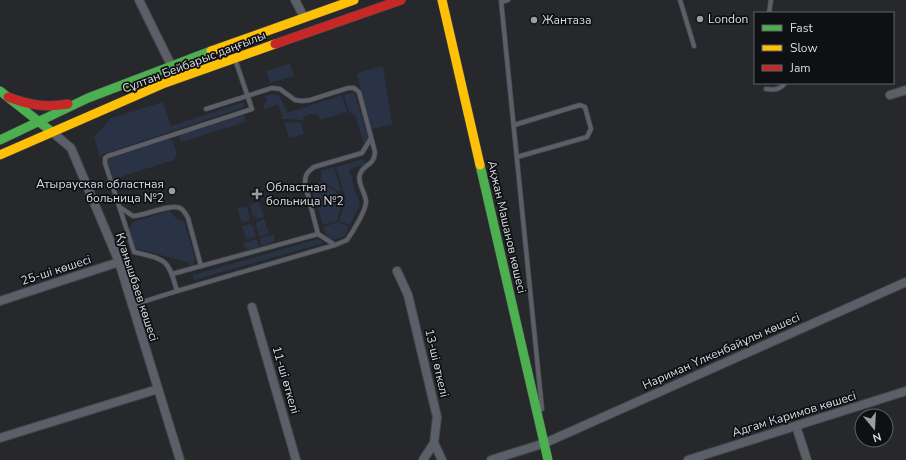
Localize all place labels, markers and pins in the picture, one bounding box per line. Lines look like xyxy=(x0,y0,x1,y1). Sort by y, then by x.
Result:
place label: London xyxy=(708,11,748,27)
place label: Жантаза xyxy=(542,12,591,28)
marker: London xyxy=(695,14,705,24)
marker: Жантаза xyxy=(529,15,539,25)
place label: Атырауская областная больница №2 xyxy=(36,176,164,206)
place label: Областная больница №2 xyxy=(266,179,344,209)
marker: Атырауская областная больница №2 xyxy=(167,186,177,196)
marker: Областная больница №2 xyxy=(251,188,263,200)

